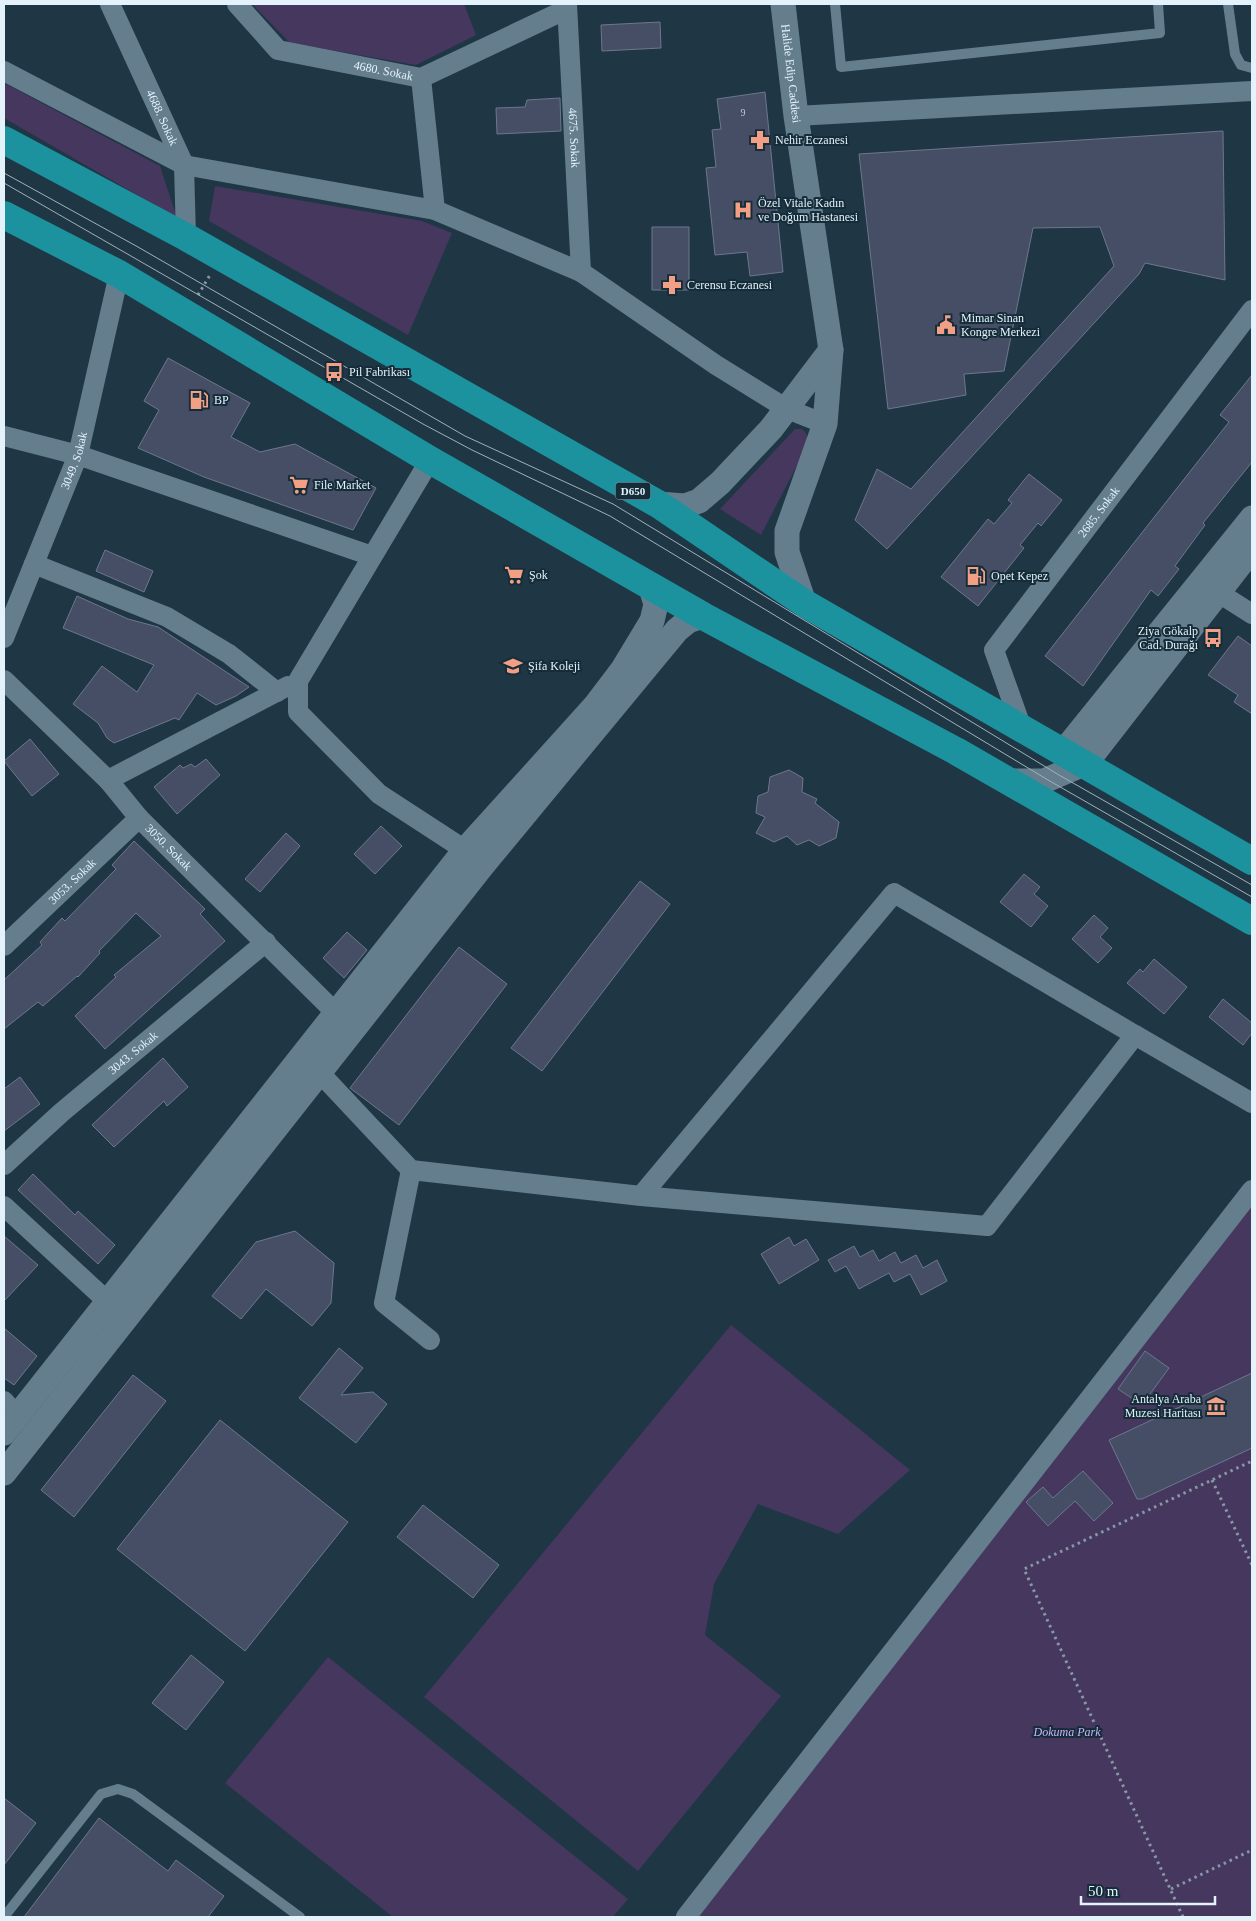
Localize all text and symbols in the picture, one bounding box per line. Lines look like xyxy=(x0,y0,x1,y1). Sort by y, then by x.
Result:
street label: Halide Edip Caddesi xyxy=(778,23,804,125)
street label: 4680. Sokak xyxy=(353,58,414,83)
street label: 4688. Sokak xyxy=(143,87,181,148)
street label: 4675. Sokak xyxy=(565,107,583,168)
house number: 9 xyxy=(741,107,746,118)
pharmacy icon: Nehir Eczanesi xyxy=(749,129,771,151)
place label: Nehir Eczanesi xyxy=(775,133,849,147)
place label: Özel Vitale Kadın ve Doğum Hastanesi xyxy=(758,196,859,224)
hospital icon: Özel Vitale Kadın ve Doğum Hastanesi xyxy=(732,199,754,221)
pharmacy icon: Cerensu Eczanesi xyxy=(661,274,683,296)
place label: Cerensu Eczanesi xyxy=(687,278,773,292)
place label: Mimar Sinan Kongre Merkezi xyxy=(961,311,1041,339)
public building icon: Mimar Sinan Kongre Merkezi xyxy=(935,314,957,336)
bus stop icon: Pil Fabrikası xyxy=(323,361,345,383)
place label: Pil Fabrikası xyxy=(349,365,411,379)
fuel station icon: BP xyxy=(188,389,210,411)
place label: BP xyxy=(214,393,229,407)
street label: 3049. Sokak xyxy=(58,430,90,491)
supermarket icon: File Market xyxy=(288,474,310,496)
place label: File Market xyxy=(314,478,371,492)
road number: D650 xyxy=(616,482,650,500)
street label: 2685. Sokak xyxy=(1075,484,1123,540)
supermarket icon: Şok xyxy=(503,564,525,586)
fuel station icon: Opet Kepez xyxy=(965,565,987,587)
place label: Şok xyxy=(529,568,548,582)
place label: Opet Kepez xyxy=(991,569,1048,583)
place label: Ziya Gökalp Cad. Durağı xyxy=(1138,624,1199,652)
bus stop icon: Ziya Gökalp Cad. Durağı xyxy=(1202,627,1224,649)
school or university icon: Şifa Koleji xyxy=(502,655,524,677)
place label: Şifa Koleji xyxy=(528,659,581,673)
street label: 3050. Sokak xyxy=(142,821,195,873)
street label: 3053. Sokak xyxy=(46,856,99,907)
street label: 3043. Sokak xyxy=(105,1028,161,1077)
place label: Antalya Araba Muzesi Haritası xyxy=(1125,1392,1202,1420)
museum icon: Antalya Araba Muzesi Haritası xyxy=(1205,1395,1227,1417)
park label: Dokuma Park xyxy=(1033,1725,1101,1739)
scale bar xyxy=(1081,1874,1215,1906)
text: 50 m xyxy=(1088,1883,1119,1899)

